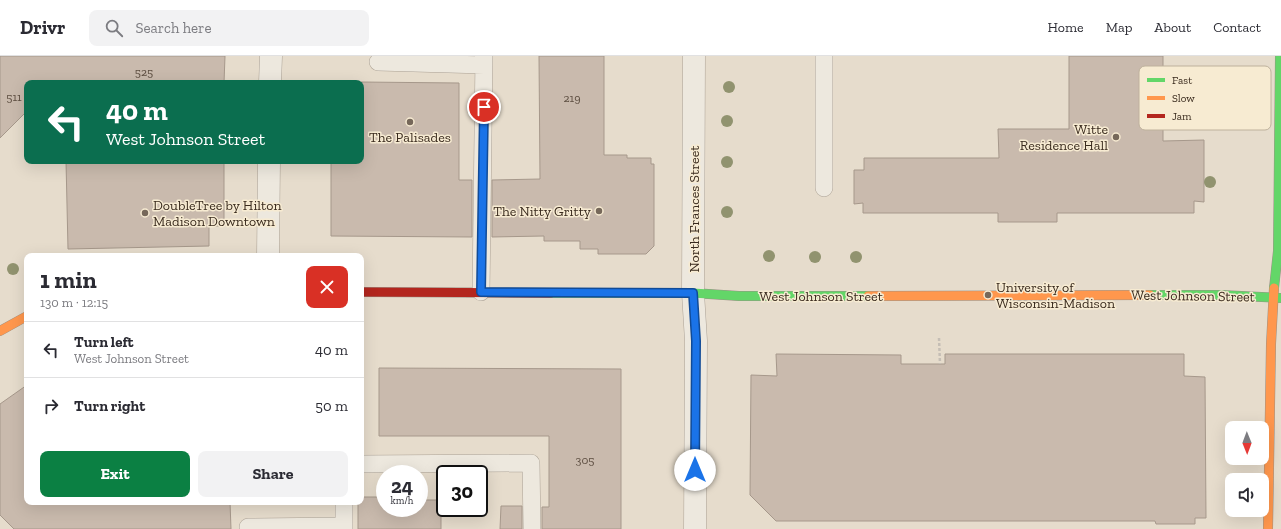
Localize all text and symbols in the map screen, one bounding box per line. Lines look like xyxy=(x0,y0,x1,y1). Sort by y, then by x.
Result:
search box xyxy=(89,10,369,46)
text: Drivr xyxy=(20,16,65,39)
icon: search xyxy=(103,17,125,39)
text: Search here xyxy=(135,19,211,37)
text: Home xyxy=(1048,19,1084,36)
text: Map xyxy=(1106,19,1132,36)
text: About xyxy=(1154,19,1191,36)
text: Contact xyxy=(1213,19,1261,36)
house number: 525 xyxy=(135,65,153,79)
legend xyxy=(1139,66,1271,130)
text: Fast xyxy=(1172,74,1193,87)
house number: 511 xyxy=(6,90,22,104)
pin xyxy=(467,90,501,124)
house number: 219 xyxy=(563,91,581,105)
text: Slow xyxy=(1172,92,1195,105)
text: 40 m xyxy=(106,94,168,127)
icon: left xyxy=(40,96,92,148)
icon: arrive xyxy=(473,96,495,118)
text: Jam xyxy=(1172,110,1192,123)
marker: The Palisades xyxy=(405,117,415,127)
place label: Witte Residence Hall xyxy=(1020,121,1108,154)
text: West Johnson Street xyxy=(106,128,265,150)
place label: The Palisades xyxy=(369,129,451,146)
marker: Witte Residence Hall xyxy=(1111,132,1121,142)
street label: North Frances Street xyxy=(686,145,703,272)
place label: DoubleTree by Hilton Madison Downtown xyxy=(153,197,281,230)
place label: The Nitty Gritty xyxy=(493,203,592,220)
marker: The Nitty Gritty xyxy=(594,206,604,216)
marker: DoubleTree by Hilton Madison Downtown xyxy=(140,208,150,218)
text: 1 min xyxy=(40,265,97,294)
button: close xyxy=(306,266,348,308)
place label: University of Wisconsin-Madison xyxy=(996,279,1115,312)
street label: West Johnson Street xyxy=(1131,286,1256,306)
street label: West Johnson Street xyxy=(759,288,884,305)
marker: University of Wisconsin-Madison xyxy=(983,290,993,300)
text: 130 m · 12:15 xyxy=(40,295,108,310)
text: Turn left xyxy=(74,333,134,351)
icon: left xyxy=(40,339,62,361)
text: 40 m xyxy=(315,341,348,359)
text: West Johnson Street xyxy=(74,351,189,366)
icon: right xyxy=(40,395,62,417)
text: Turn right xyxy=(74,397,145,415)
text: 50 m xyxy=(315,397,348,415)
north arrow xyxy=(1225,421,1269,465)
map controls xyxy=(1225,421,1269,517)
position arrow xyxy=(674,449,716,491)
button: Exit xyxy=(40,451,190,497)
button: Share xyxy=(198,451,348,497)
house number: 305 xyxy=(576,453,594,467)
speed limit sign: 30 xyxy=(436,465,488,517)
button: sound xyxy=(1225,473,1269,517)
text: 24 xyxy=(391,474,413,498)
text: km/h xyxy=(391,495,413,507)

